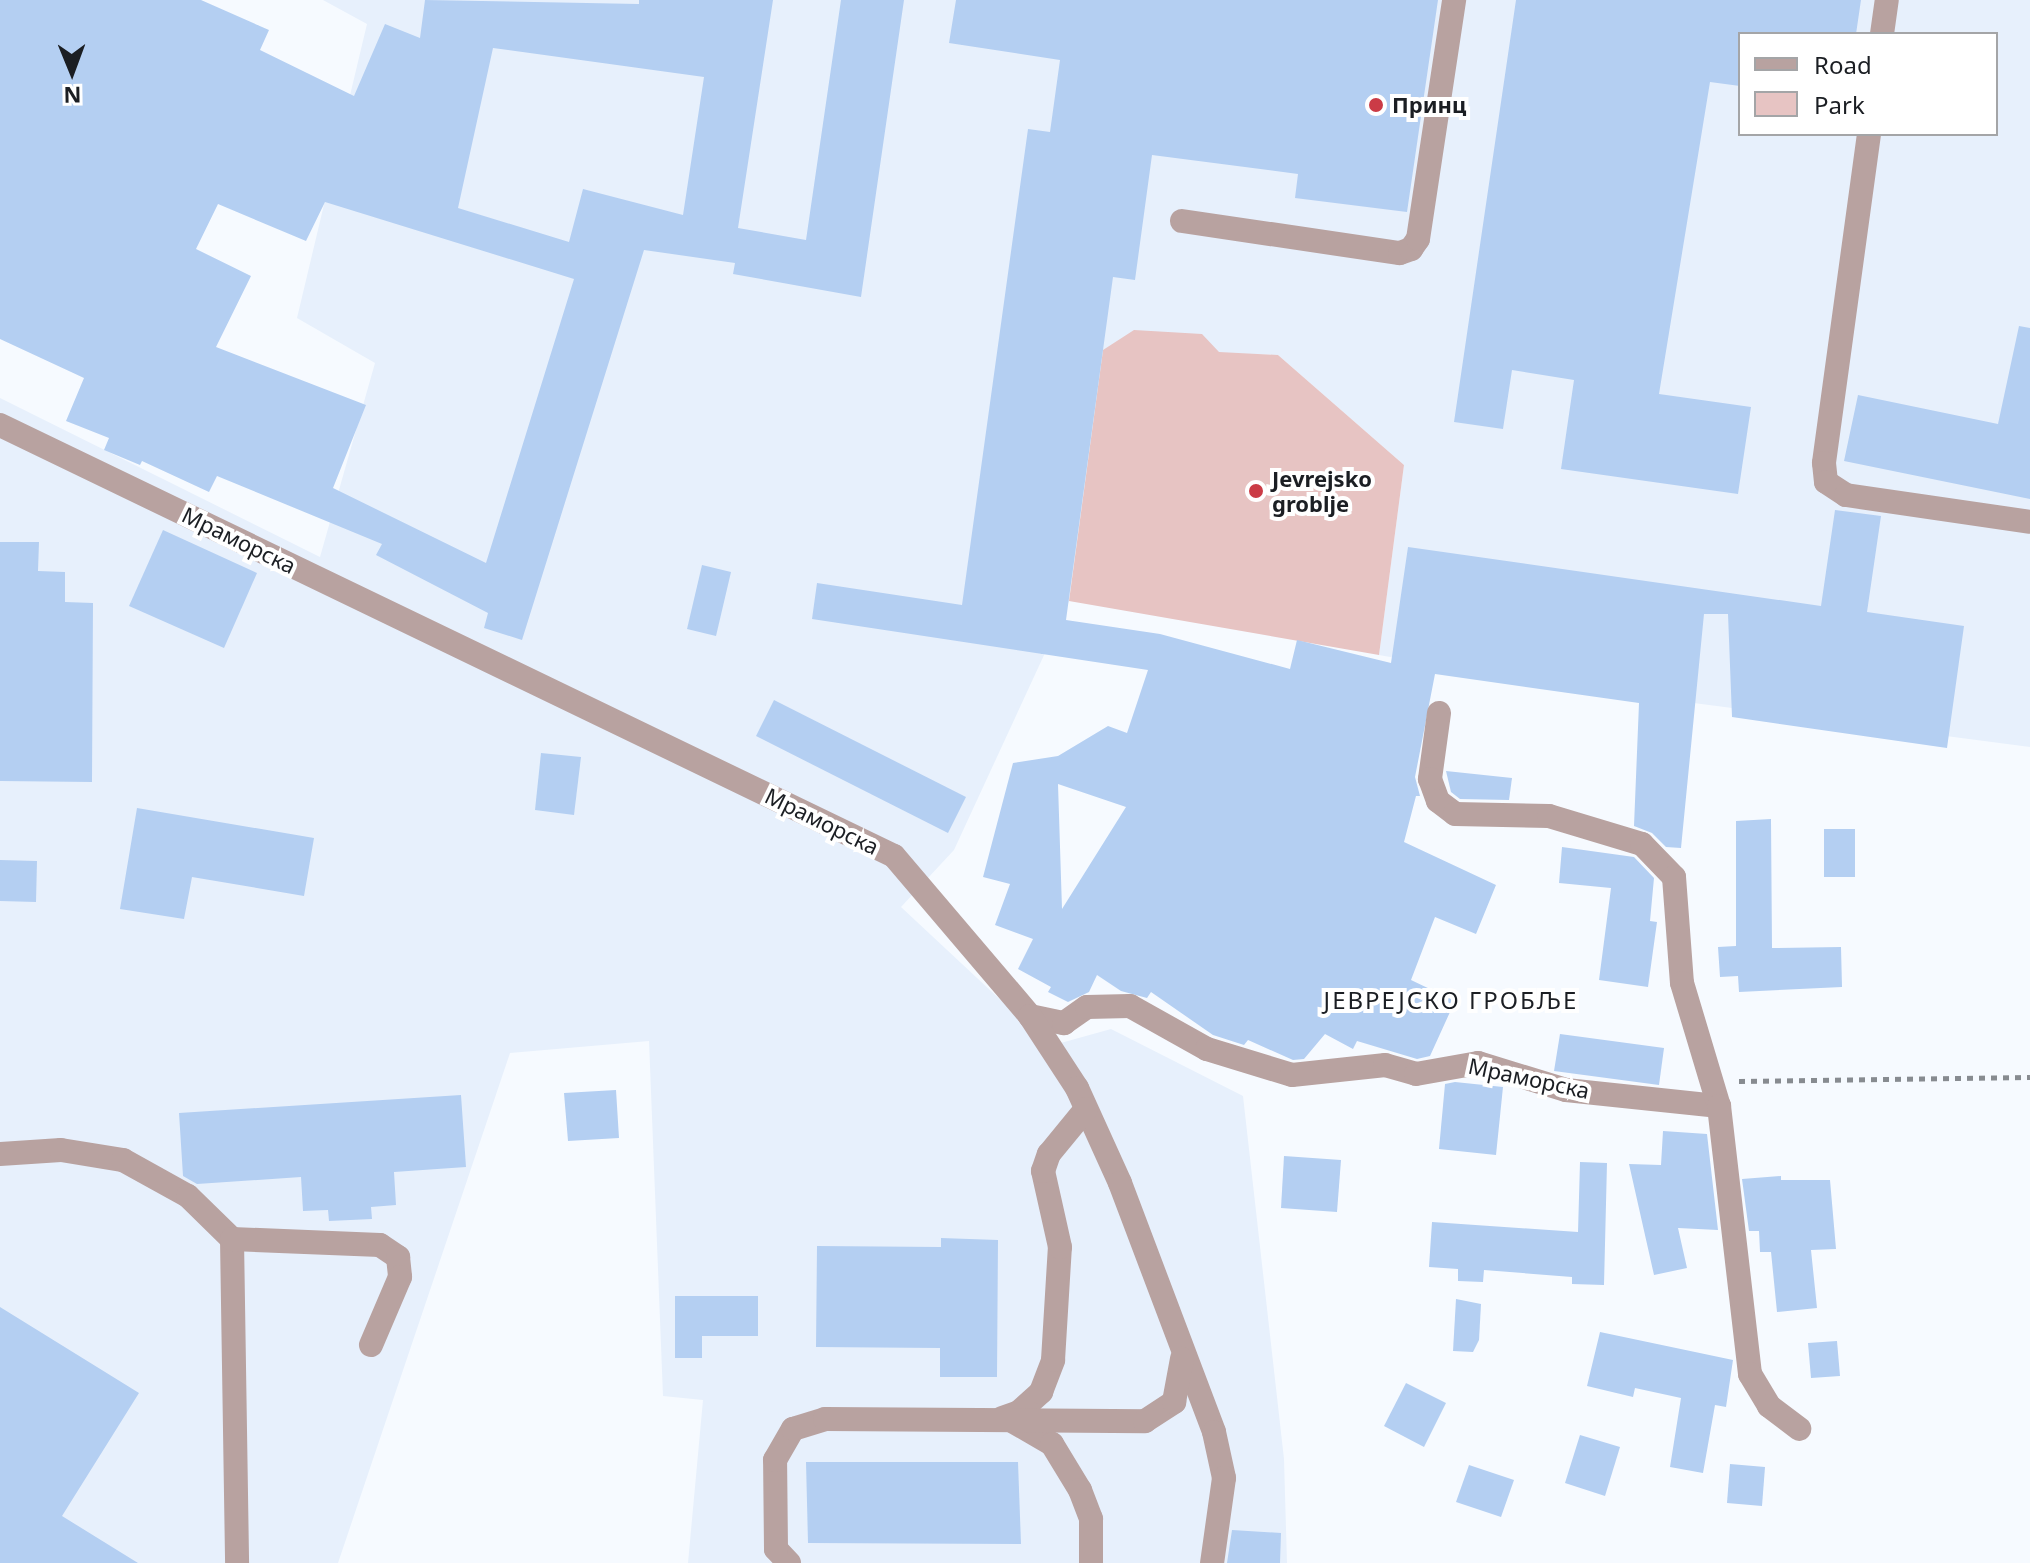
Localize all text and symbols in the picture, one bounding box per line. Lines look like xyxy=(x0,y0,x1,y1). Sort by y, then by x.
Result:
north arrow xyxy=(32,32,112,112)
legend xyxy=(1738,32,1998,136)
text: Road xyxy=(1814,48,1872,81)
text: N xyxy=(63,81,82,111)
text: Park xyxy=(1814,88,1865,121)
place label: Принц xyxy=(1392,92,1466,118)
marker: Принц xyxy=(1367,96,1385,114)
place label: Jevrejsko groblje xyxy=(1272,465,1372,516)
marker: Jevrejsko groblje xyxy=(1247,482,1265,500)
street label: Мраморска xyxy=(178,501,300,579)
street label: Мраморска xyxy=(761,782,883,860)
district label: ЈЕВРЕЈСКО ГРОБЉЕ xyxy=(1324,986,1578,1014)
street label: Мраморска xyxy=(1466,1052,1592,1104)

